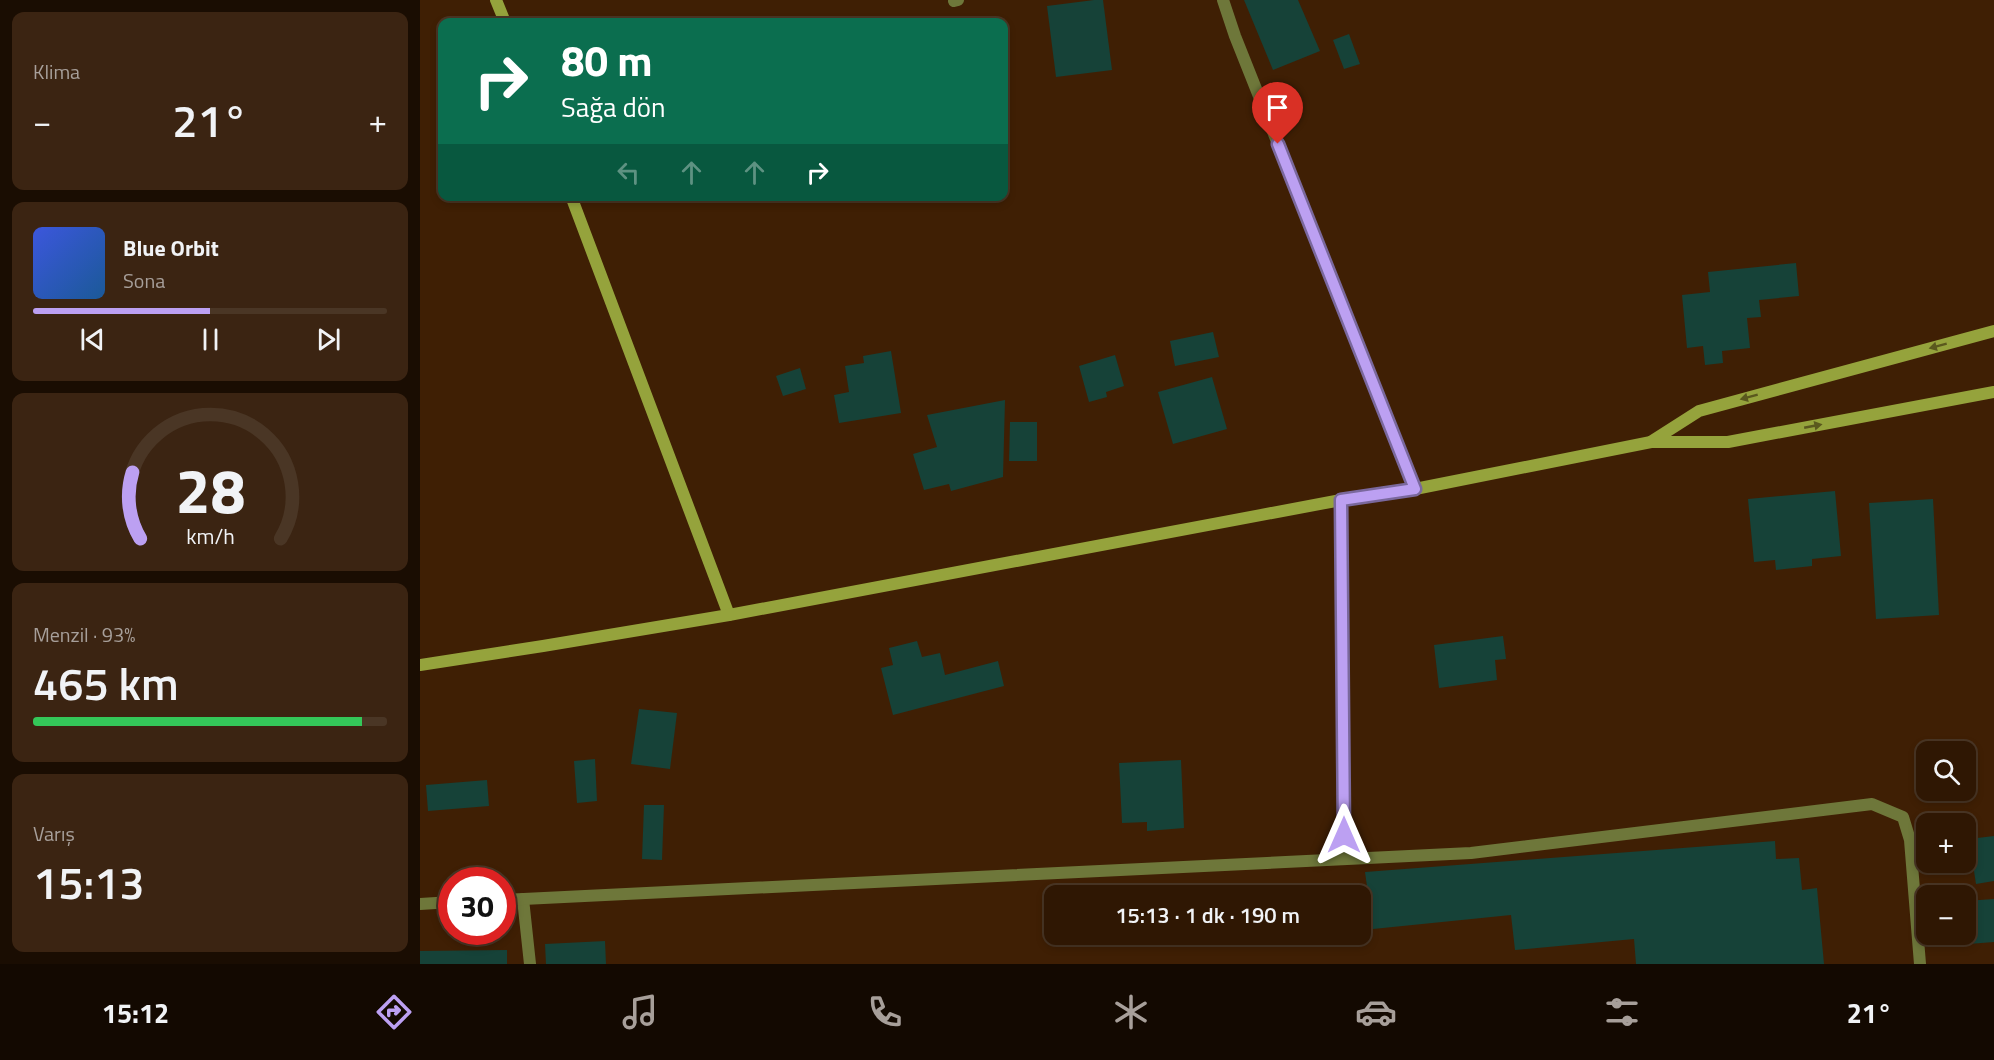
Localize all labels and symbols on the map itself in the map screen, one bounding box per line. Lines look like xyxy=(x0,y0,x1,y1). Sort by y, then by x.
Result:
pin xyxy=(1252,82,1303,144)
one-way arrow xyxy=(1928,342,1947,352)
one-way arrow xyxy=(1740,393,1758,403)
one-way arrow xyxy=(1804,421,1823,430)
position arrow xyxy=(1312,803,1376,867)
speed limit sign: 30 xyxy=(438,867,516,945)

